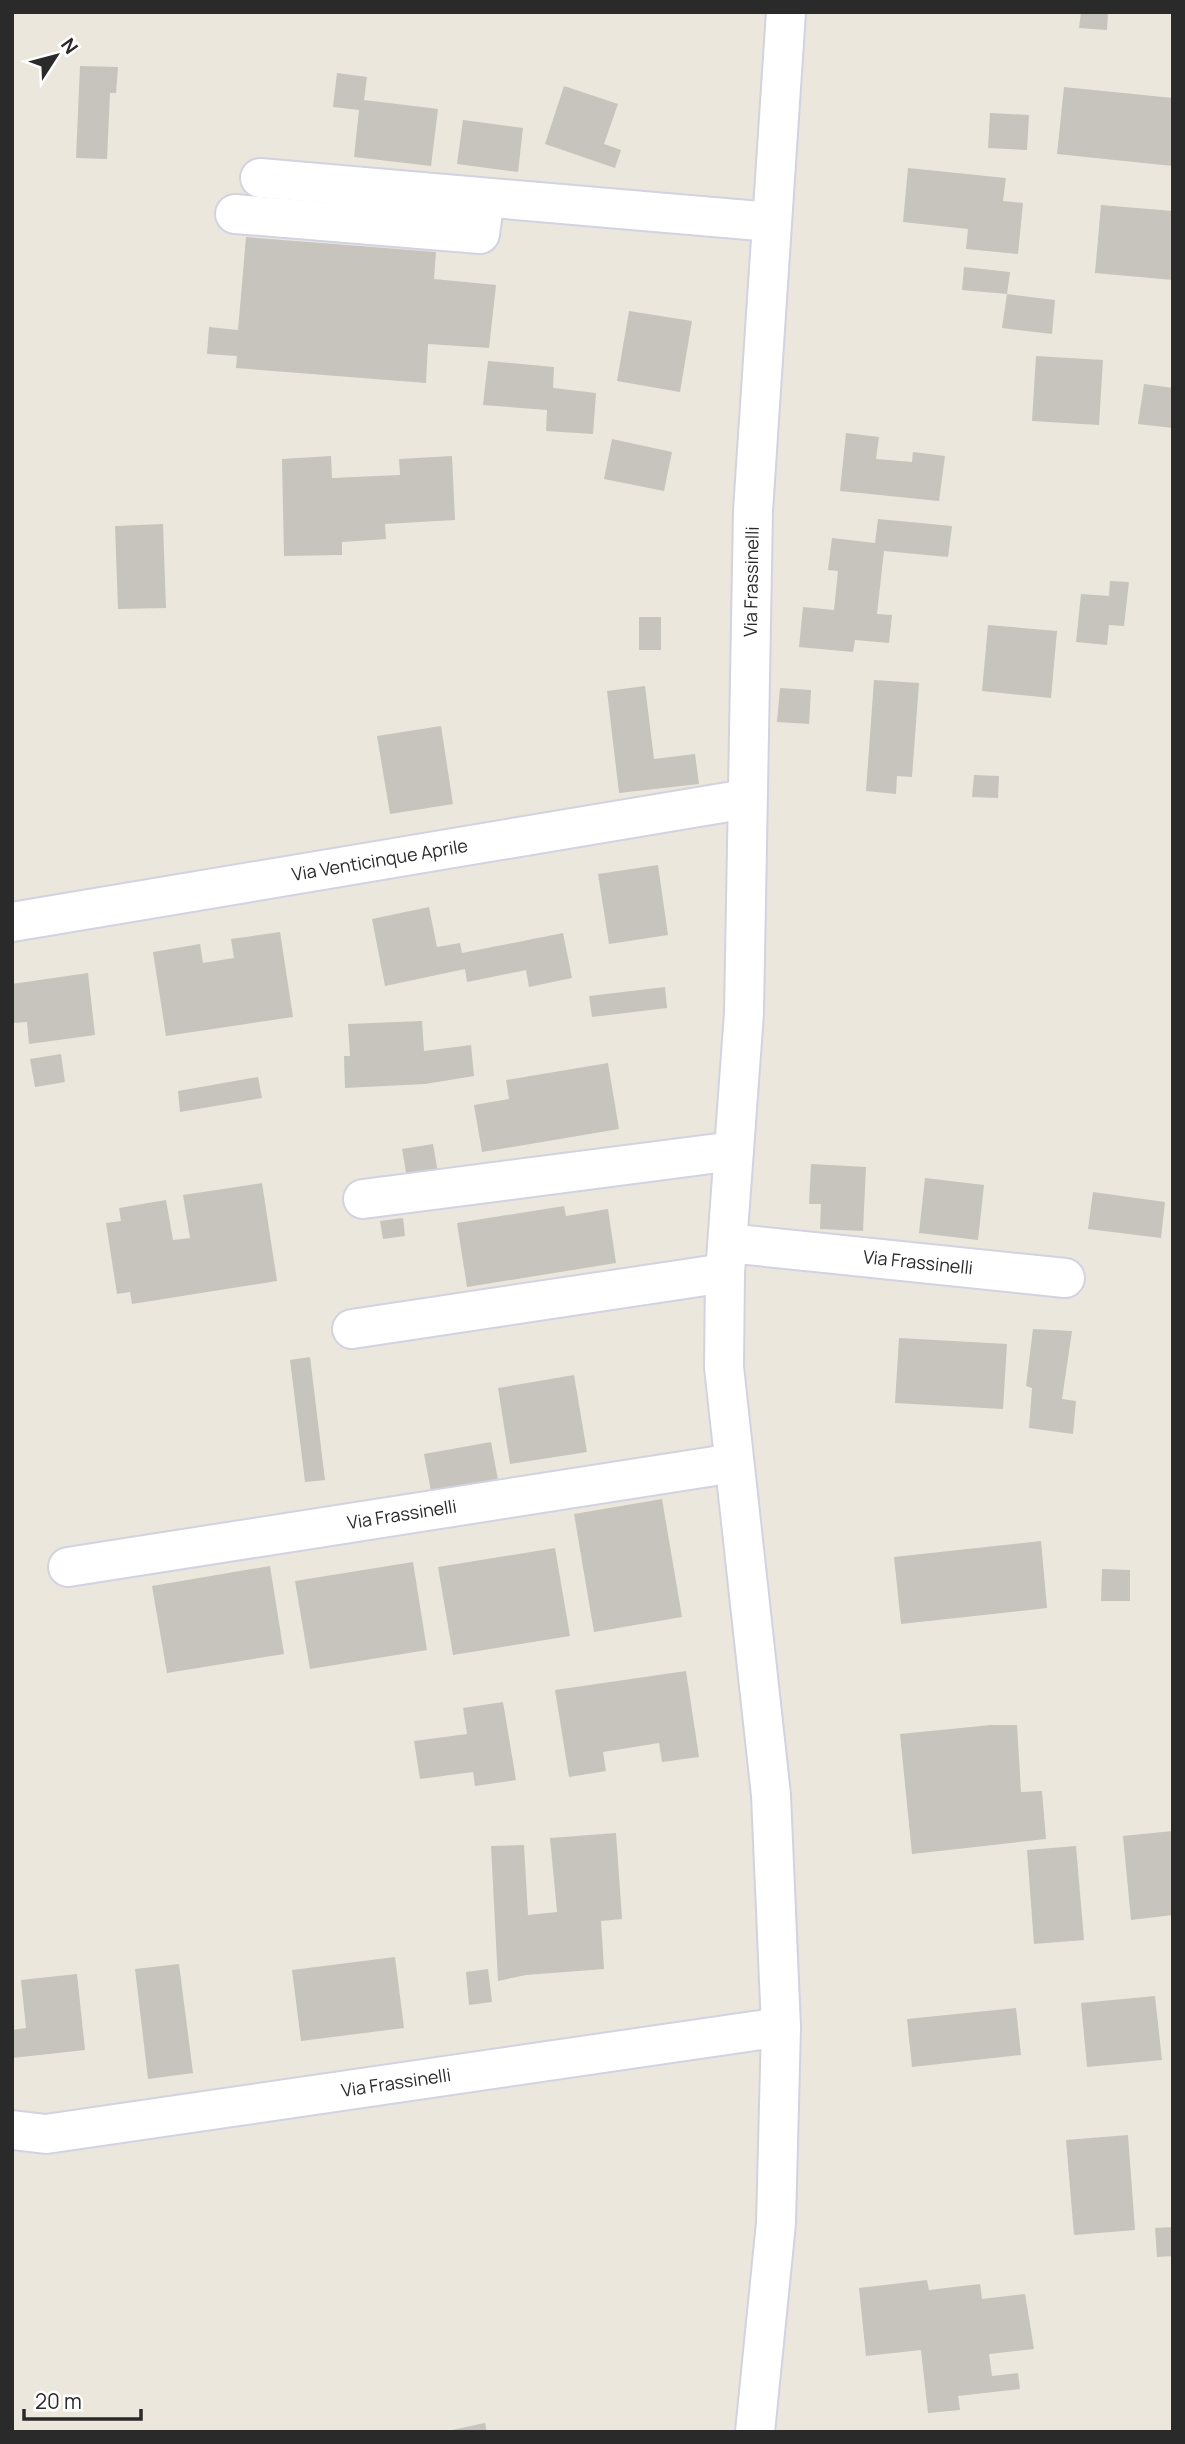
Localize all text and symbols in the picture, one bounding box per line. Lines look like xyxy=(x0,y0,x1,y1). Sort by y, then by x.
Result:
north arrow xyxy=(21,21,91,91)
text: N xyxy=(55,33,84,59)
street label: Via Frassinelli xyxy=(738,526,764,637)
street label: Via Venticinque Aprile xyxy=(290,833,470,886)
street label: Via Frassinelli xyxy=(862,1244,974,1279)
street label: Via Frassinelli xyxy=(345,1493,458,1534)
street label: Via Frassinelli xyxy=(340,2062,452,2102)
scale bar xyxy=(24,2378,142,2422)
text: 20 m xyxy=(35,2387,82,2415)

